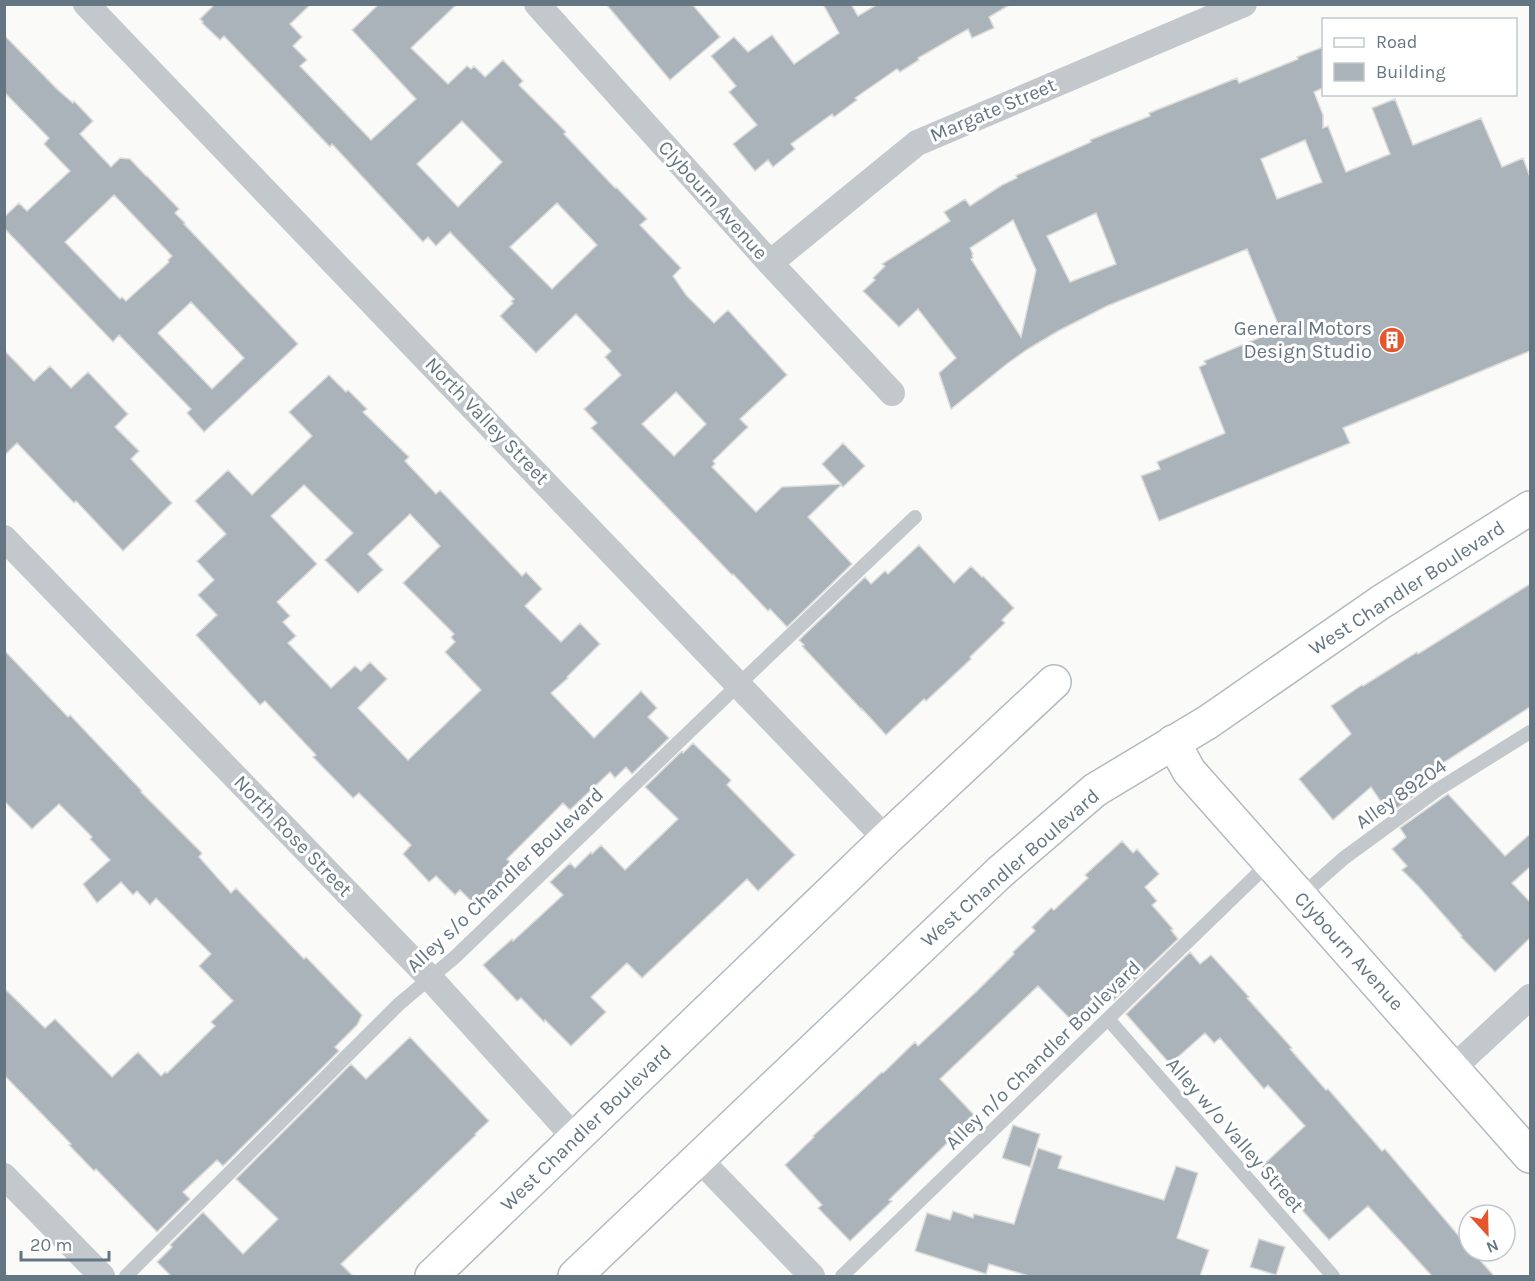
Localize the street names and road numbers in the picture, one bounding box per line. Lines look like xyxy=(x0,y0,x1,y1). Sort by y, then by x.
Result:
street label: Margate Street xyxy=(927,73,1060,147)
street label: Clybourn Avenue xyxy=(654,136,772,264)
street label: North Valley Street xyxy=(420,353,554,490)
street label: West Chandler Boulevard xyxy=(1305,516,1509,660)
street label: Alley 89204 xyxy=(1351,754,1451,834)
street label: North Rose Street xyxy=(229,771,357,902)
street label: Alley s/o Chandler Boulevard xyxy=(402,783,608,977)
street label: West Chandler Boulevard xyxy=(916,784,1104,952)
street label: Clybourn Avenue xyxy=(1290,887,1408,1015)
street label: Alley n/o Chandler Boulevard xyxy=(941,956,1145,1154)
street label: West Chandler Boulevard xyxy=(496,1040,676,1216)
street label: Alley w/o Valley Street xyxy=(1161,1053,1309,1218)

